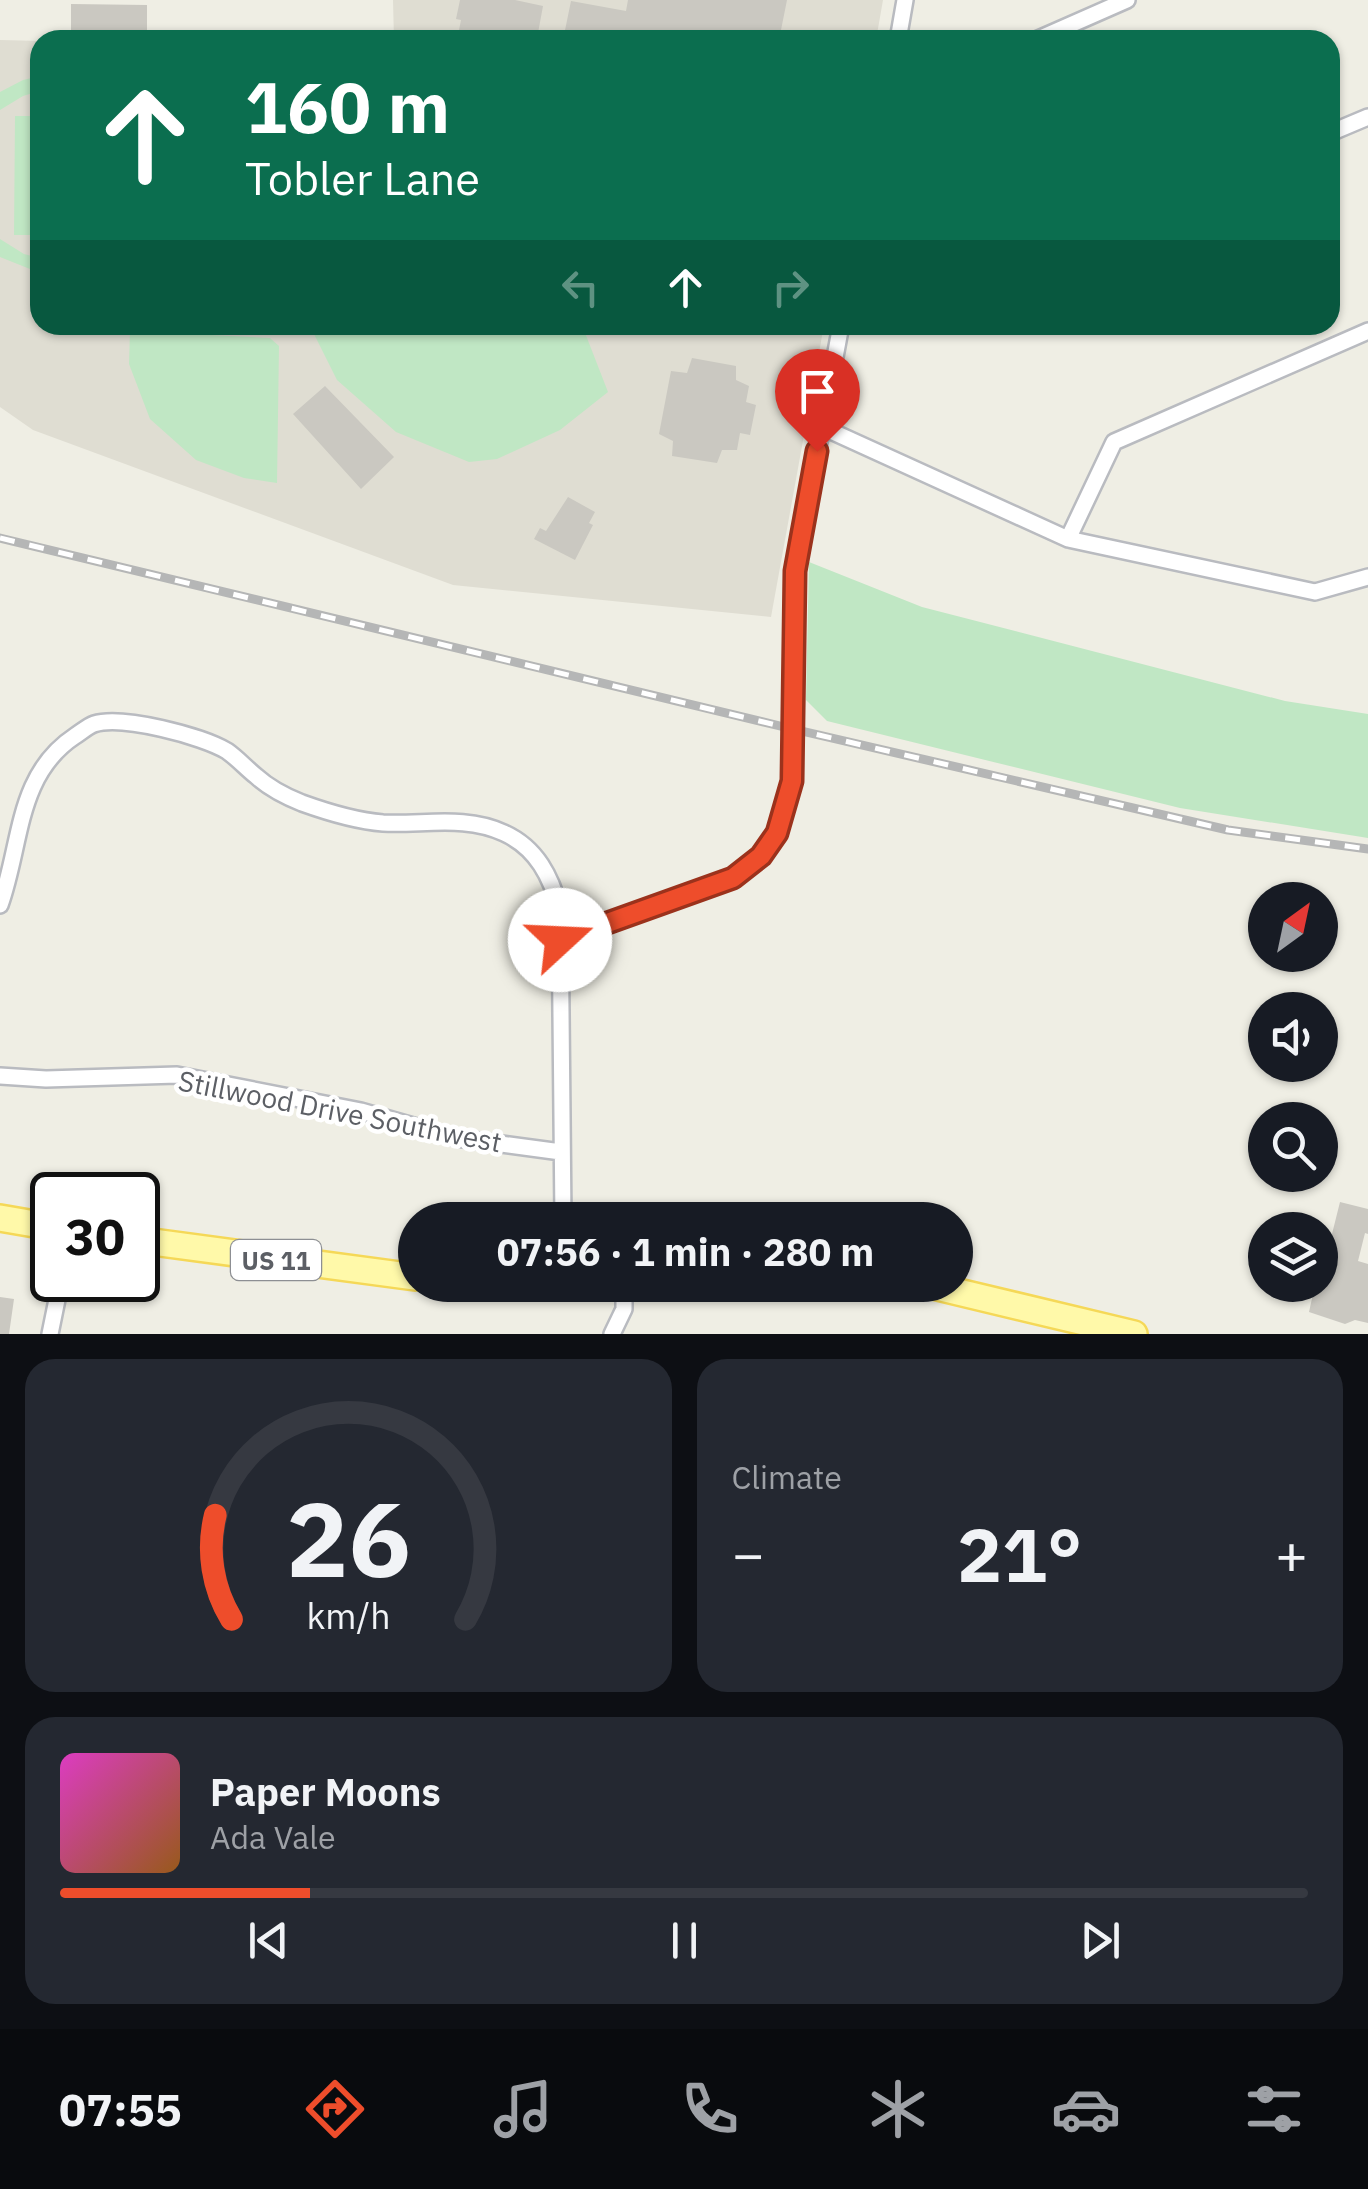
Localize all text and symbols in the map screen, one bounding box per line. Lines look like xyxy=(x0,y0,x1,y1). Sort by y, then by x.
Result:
text: 160 m xyxy=(245,61,450,152)
icon: ahead xyxy=(80,70,210,200)
text: Tobler Lane xyxy=(245,149,480,207)
icon: left xyxy=(553,260,608,315)
icon: ahead xyxy=(658,260,713,315)
icon: right xyxy=(763,260,818,315)
pin xyxy=(775,349,860,452)
icon: arrive xyxy=(790,364,845,419)
north arrow xyxy=(1248,882,1338,972)
map controls xyxy=(1248,882,1338,1302)
position arrow xyxy=(508,888,612,992)
button: sound xyxy=(1248,992,1338,1082)
street label: Stillwood Drive Southwest xyxy=(175,1061,505,1161)
button: search xyxy=(1248,1102,1338,1192)
speed limit sign: 30 xyxy=(30,1172,160,1302)
button: layers xyxy=(1248,1212,1338,1302)
text: 07:56 · 1 min · 280 m xyxy=(497,1227,874,1276)
road number: US 11 xyxy=(231,1240,321,1280)
text: Climate xyxy=(732,1456,842,1498)
text: 26 xyxy=(286,1470,411,1606)
text: 21° xyxy=(957,1505,1082,1603)
text: − xyxy=(732,1518,765,1589)
text: + xyxy=(1275,1518,1308,1589)
text: km/h xyxy=(306,1592,390,1639)
text: Paper Moons xyxy=(210,1767,441,1816)
text: Ada Vale xyxy=(210,1816,336,1858)
icon: previous xyxy=(241,1913,296,1968)
icon: pause xyxy=(657,1913,712,1968)
icon: next xyxy=(1073,1913,1128,1968)
icon: directions xyxy=(300,2074,370,2144)
icon: music xyxy=(488,2074,558,2144)
icon: phone xyxy=(675,2074,745,2144)
icon: climate xyxy=(863,2074,933,2144)
icon: car xyxy=(1051,2074,1121,2144)
icon: filters xyxy=(1239,2074,1309,2144)
text: 07:55 xyxy=(59,2080,182,2138)

